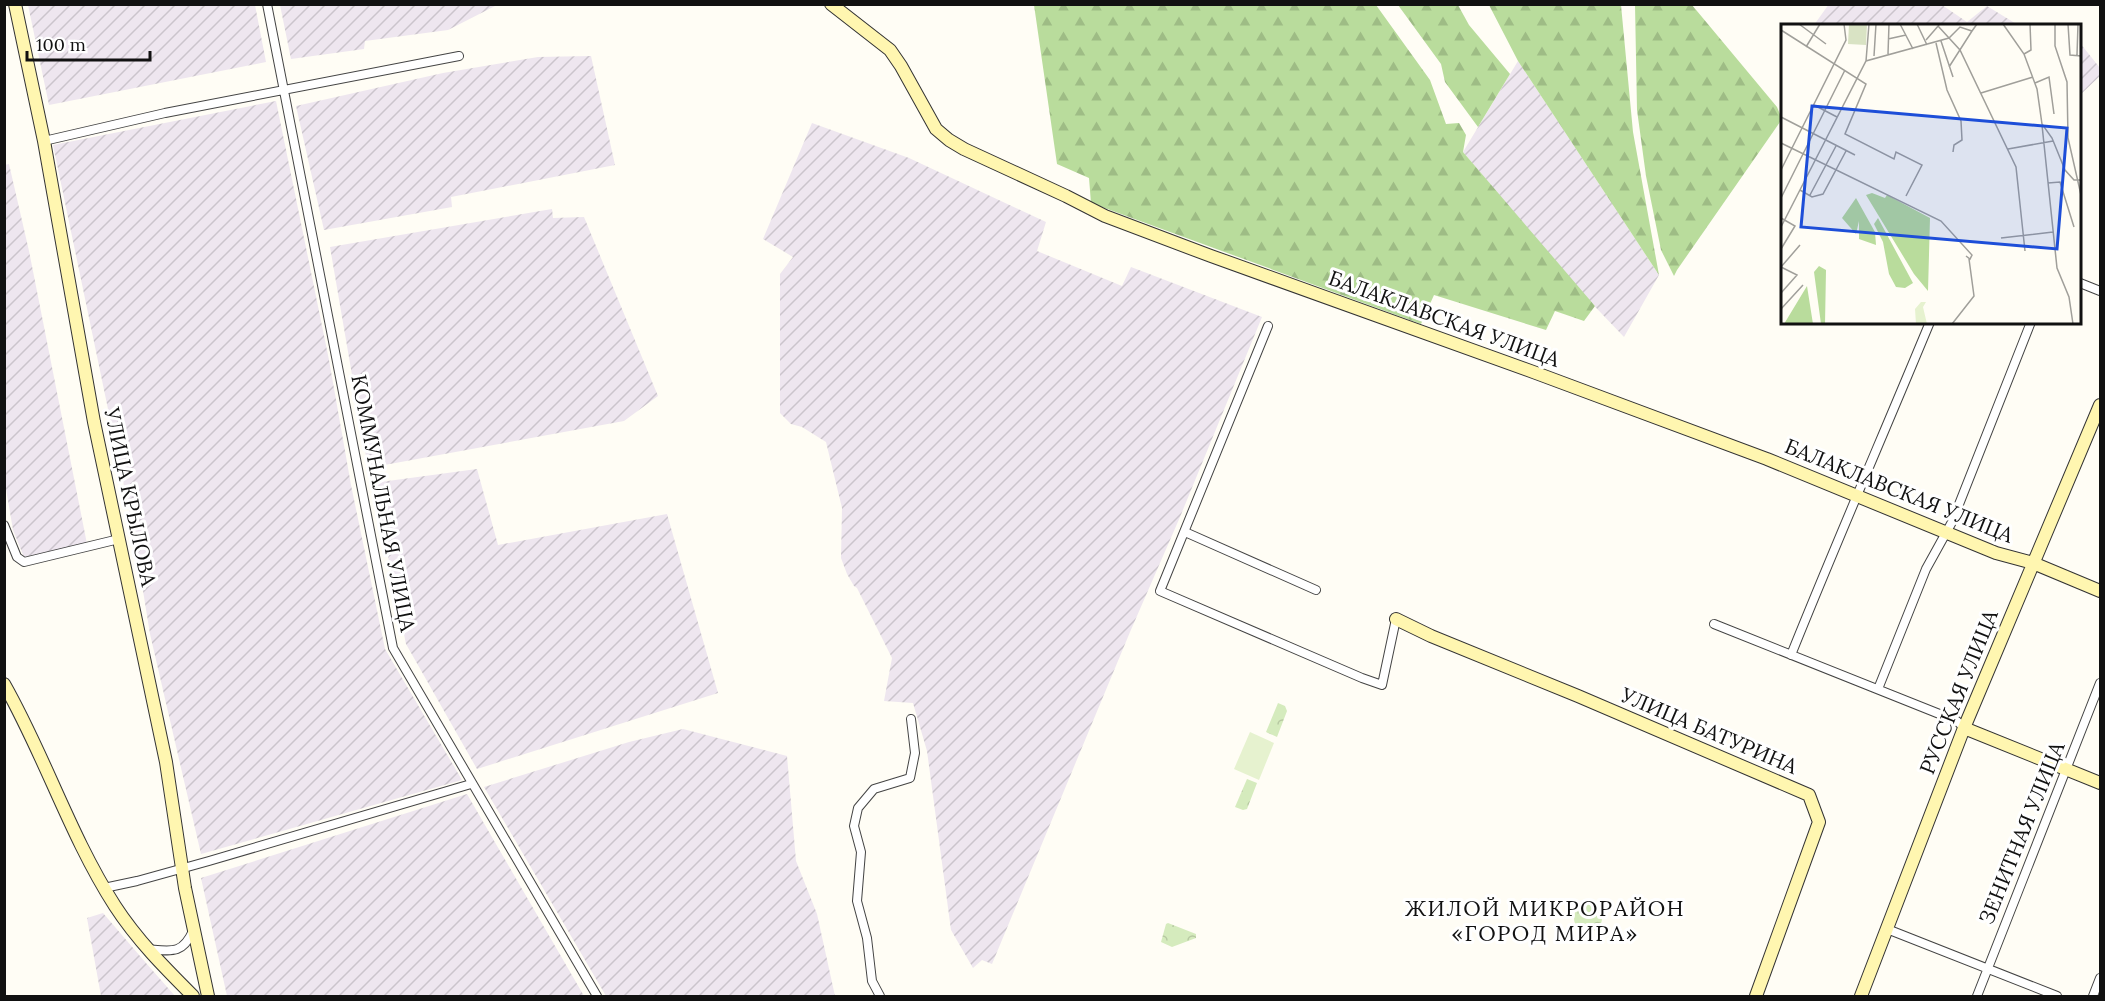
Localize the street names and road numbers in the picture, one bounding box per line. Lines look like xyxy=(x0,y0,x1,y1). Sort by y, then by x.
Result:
street label: БАЛАКЛАВСКАЯ УЛИЦА xyxy=(1325,264,1564,373)
street label: КОММУНАЛЬНАЯ УЛИЦА xyxy=(345,372,422,635)
street label: УЛИЦА КРЫЛОВА xyxy=(98,404,163,589)
street label: БАЛАКЛАВСКАЯ УЛИЦА xyxy=(1781,432,2018,549)
street label: РУССКАЯ УЛИЦА xyxy=(1913,605,2004,778)
street label: УЛИЦА БАТУРИНА xyxy=(1616,681,1802,780)
street label: ЗЕНИТНАЯ УЛИЦА xyxy=(1973,737,2071,928)

